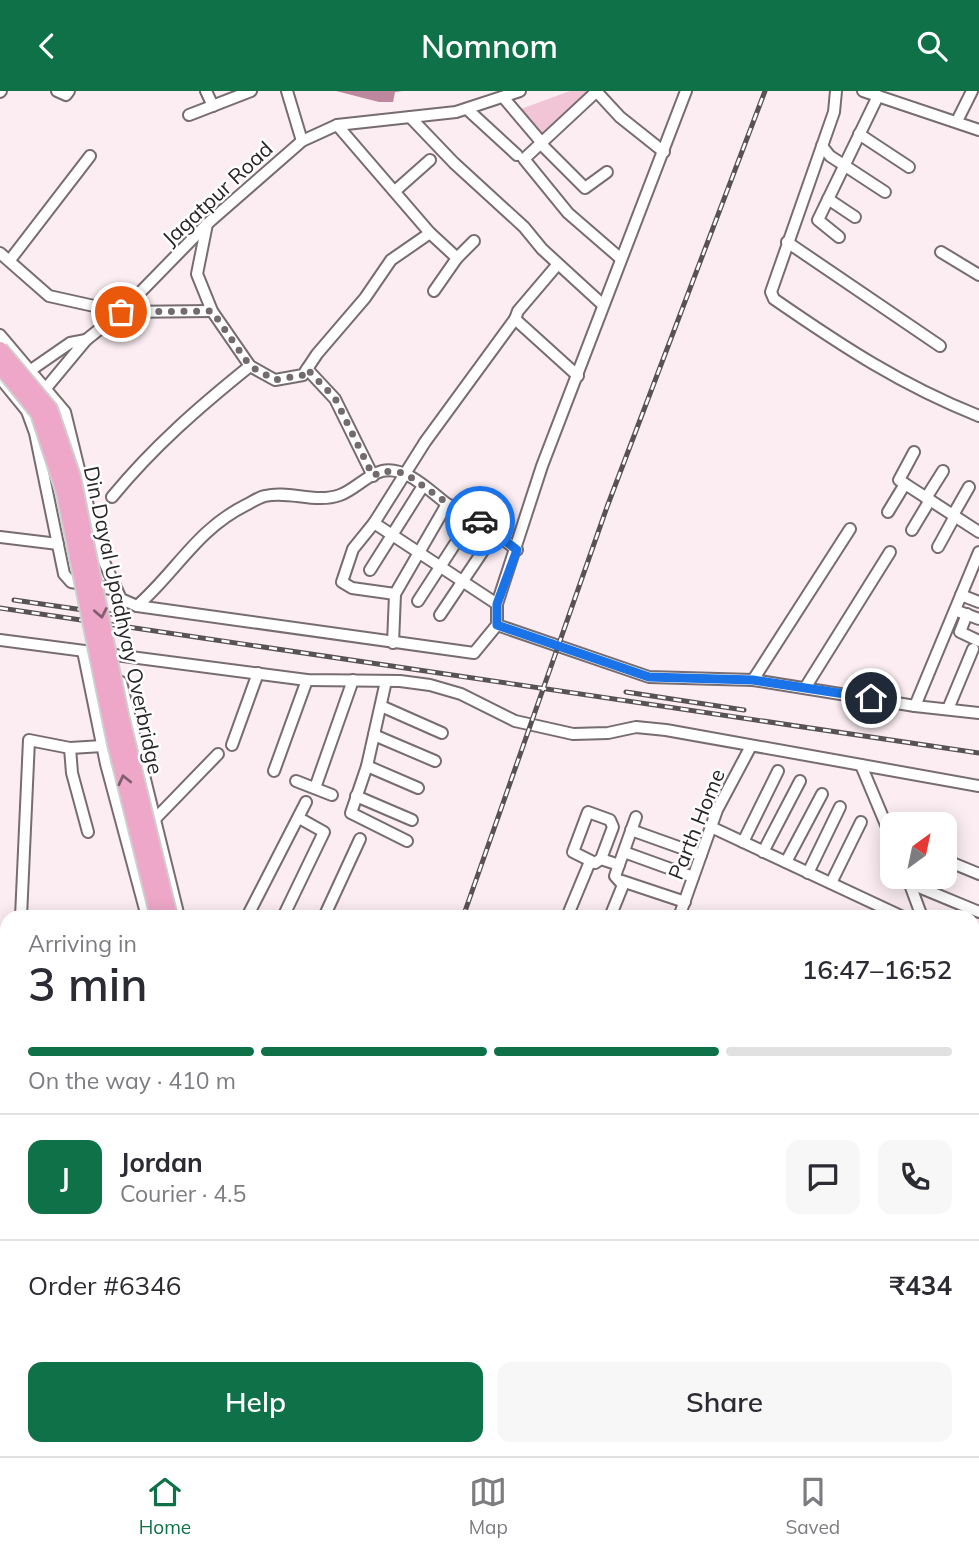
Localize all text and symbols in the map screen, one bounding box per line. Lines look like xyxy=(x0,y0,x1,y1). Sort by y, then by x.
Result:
text: Nomnom xyxy=(421,26,558,66)
icon: back xyxy=(28,27,66,65)
icon: search xyxy=(913,27,951,65)
street label: Jagatpur Road xyxy=(156,135,278,251)
pin xyxy=(91,282,151,342)
icon: bag xyxy=(102,293,140,331)
street label: Din Dayal Upadhyay Overbridge xyxy=(79,464,169,776)
courier xyxy=(445,486,515,556)
icon: car xyxy=(461,502,499,540)
one-way arrow xyxy=(93,607,108,619)
pin xyxy=(841,668,901,728)
icon: home xyxy=(852,679,890,717)
street label: Parth Home xyxy=(662,765,730,883)
one-way arrow xyxy=(118,774,132,786)
north arrow xyxy=(880,812,957,889)
map controls xyxy=(880,812,957,889)
text: Arriving in xyxy=(28,929,137,958)
text: 16:47–16:52 xyxy=(802,953,952,986)
text: 3 min xyxy=(28,955,147,1013)
text: On the way · 410 m xyxy=(28,1066,236,1095)
button: chat xyxy=(786,1140,860,1214)
button: phone xyxy=(878,1140,952,1214)
text: Jordan xyxy=(120,1146,203,1179)
text: J xyxy=(60,1161,70,1194)
text: Courier · 4.5 xyxy=(120,1179,246,1208)
text: Order #6346 xyxy=(28,1269,181,1302)
text: ₹434 xyxy=(890,1269,952,1302)
button: Help xyxy=(28,1362,483,1442)
button: Share xyxy=(497,1362,952,1442)
tab: Home xyxy=(139,1473,191,1539)
tab: Map xyxy=(469,1473,508,1539)
tab: Saved xyxy=(785,1473,840,1539)

